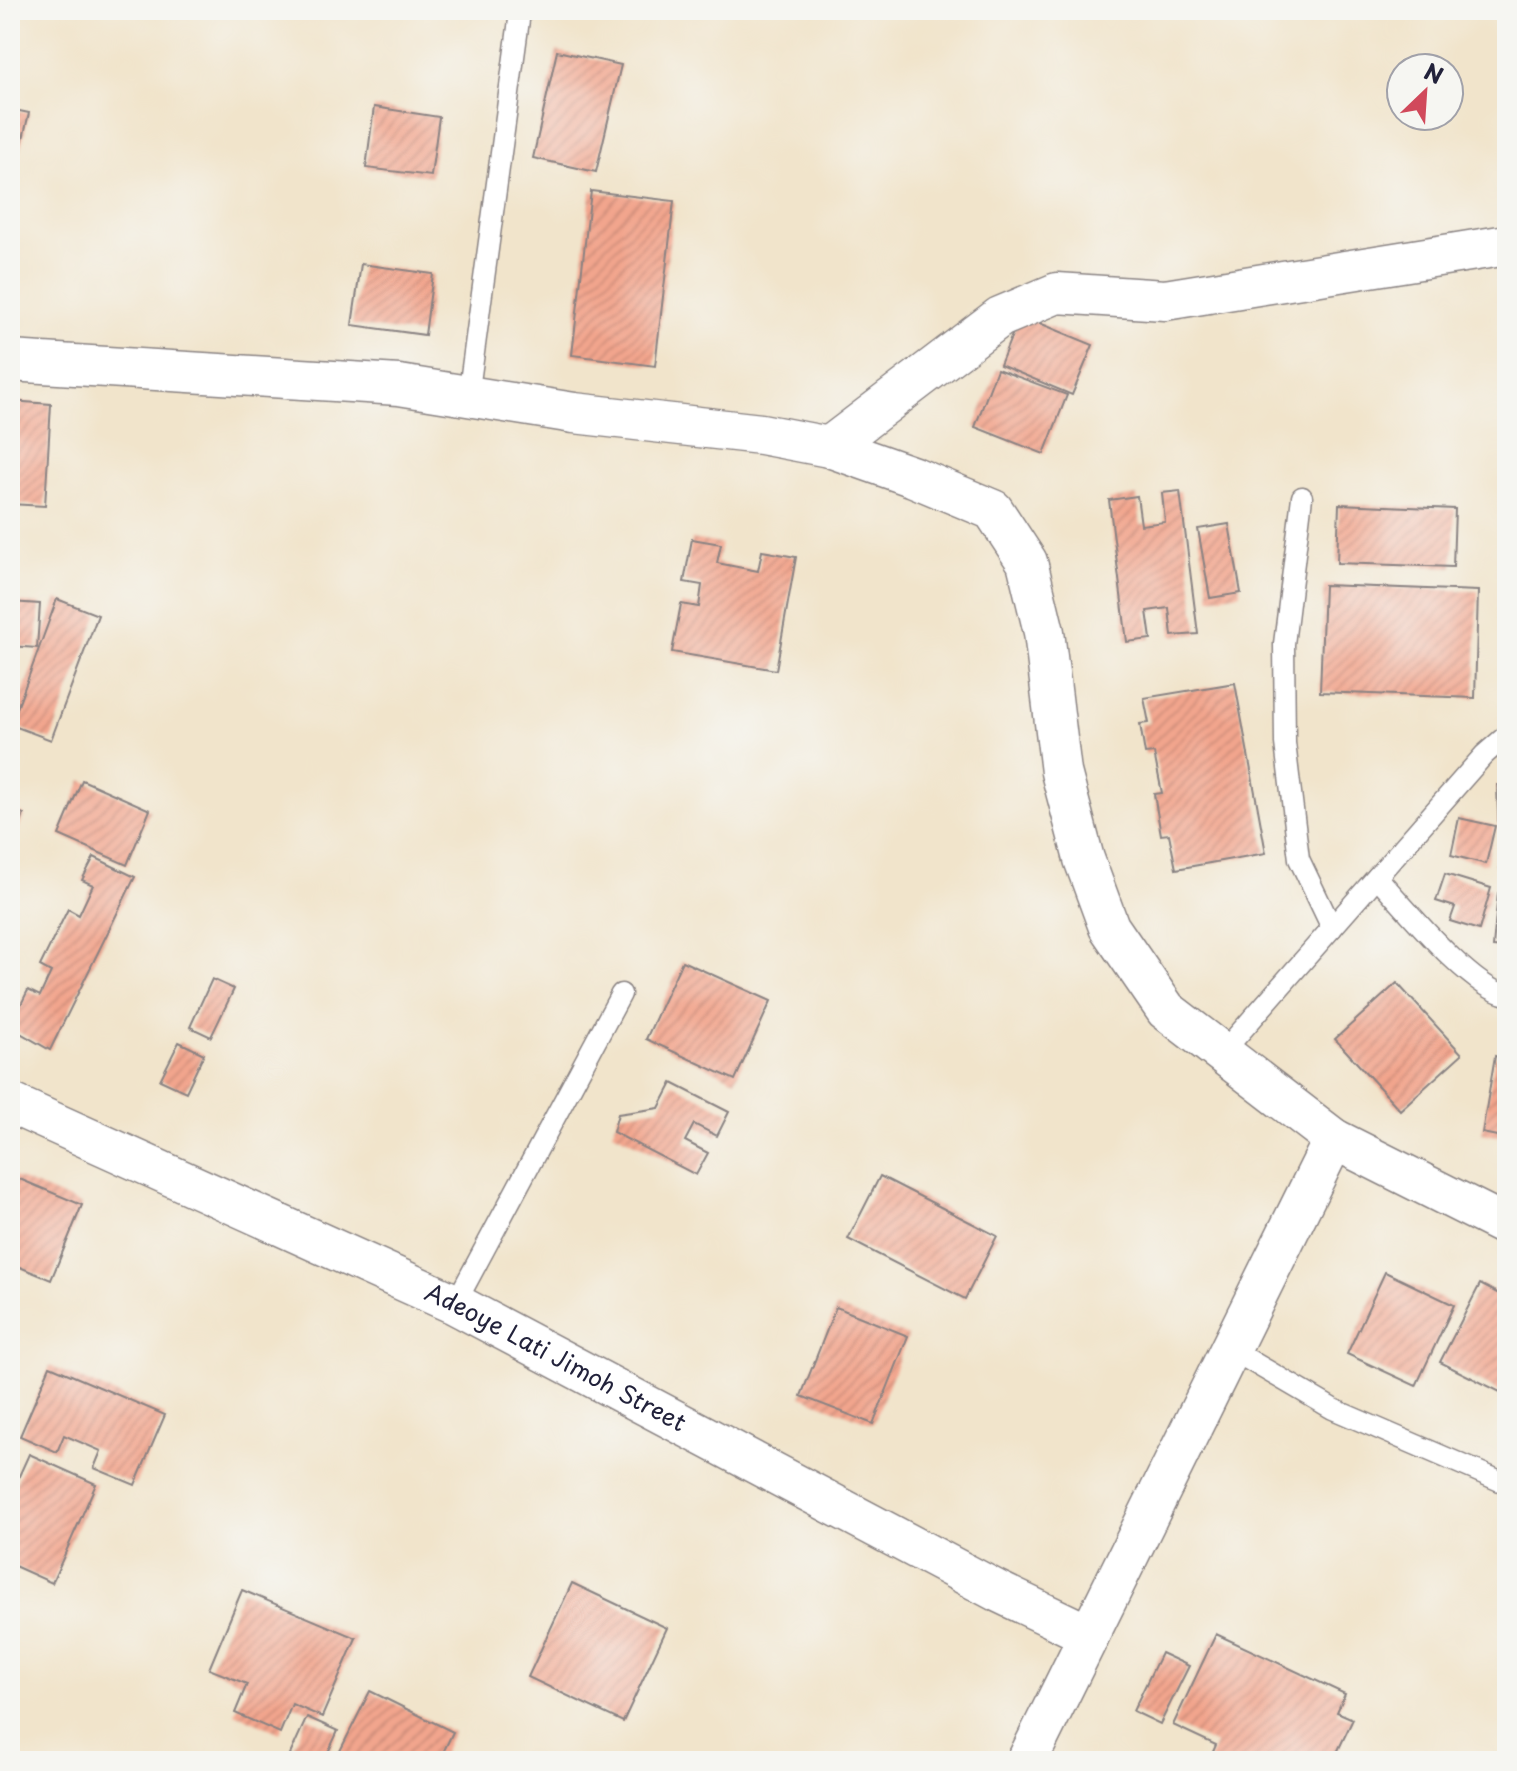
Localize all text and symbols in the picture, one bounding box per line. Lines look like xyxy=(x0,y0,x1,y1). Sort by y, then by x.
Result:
north arrow xyxy=(1385,52,1465,132)
text: N xyxy=(1419,54,1449,91)
street label: Adeoye Lati Jimoh Street xyxy=(420,1273,693,1439)

